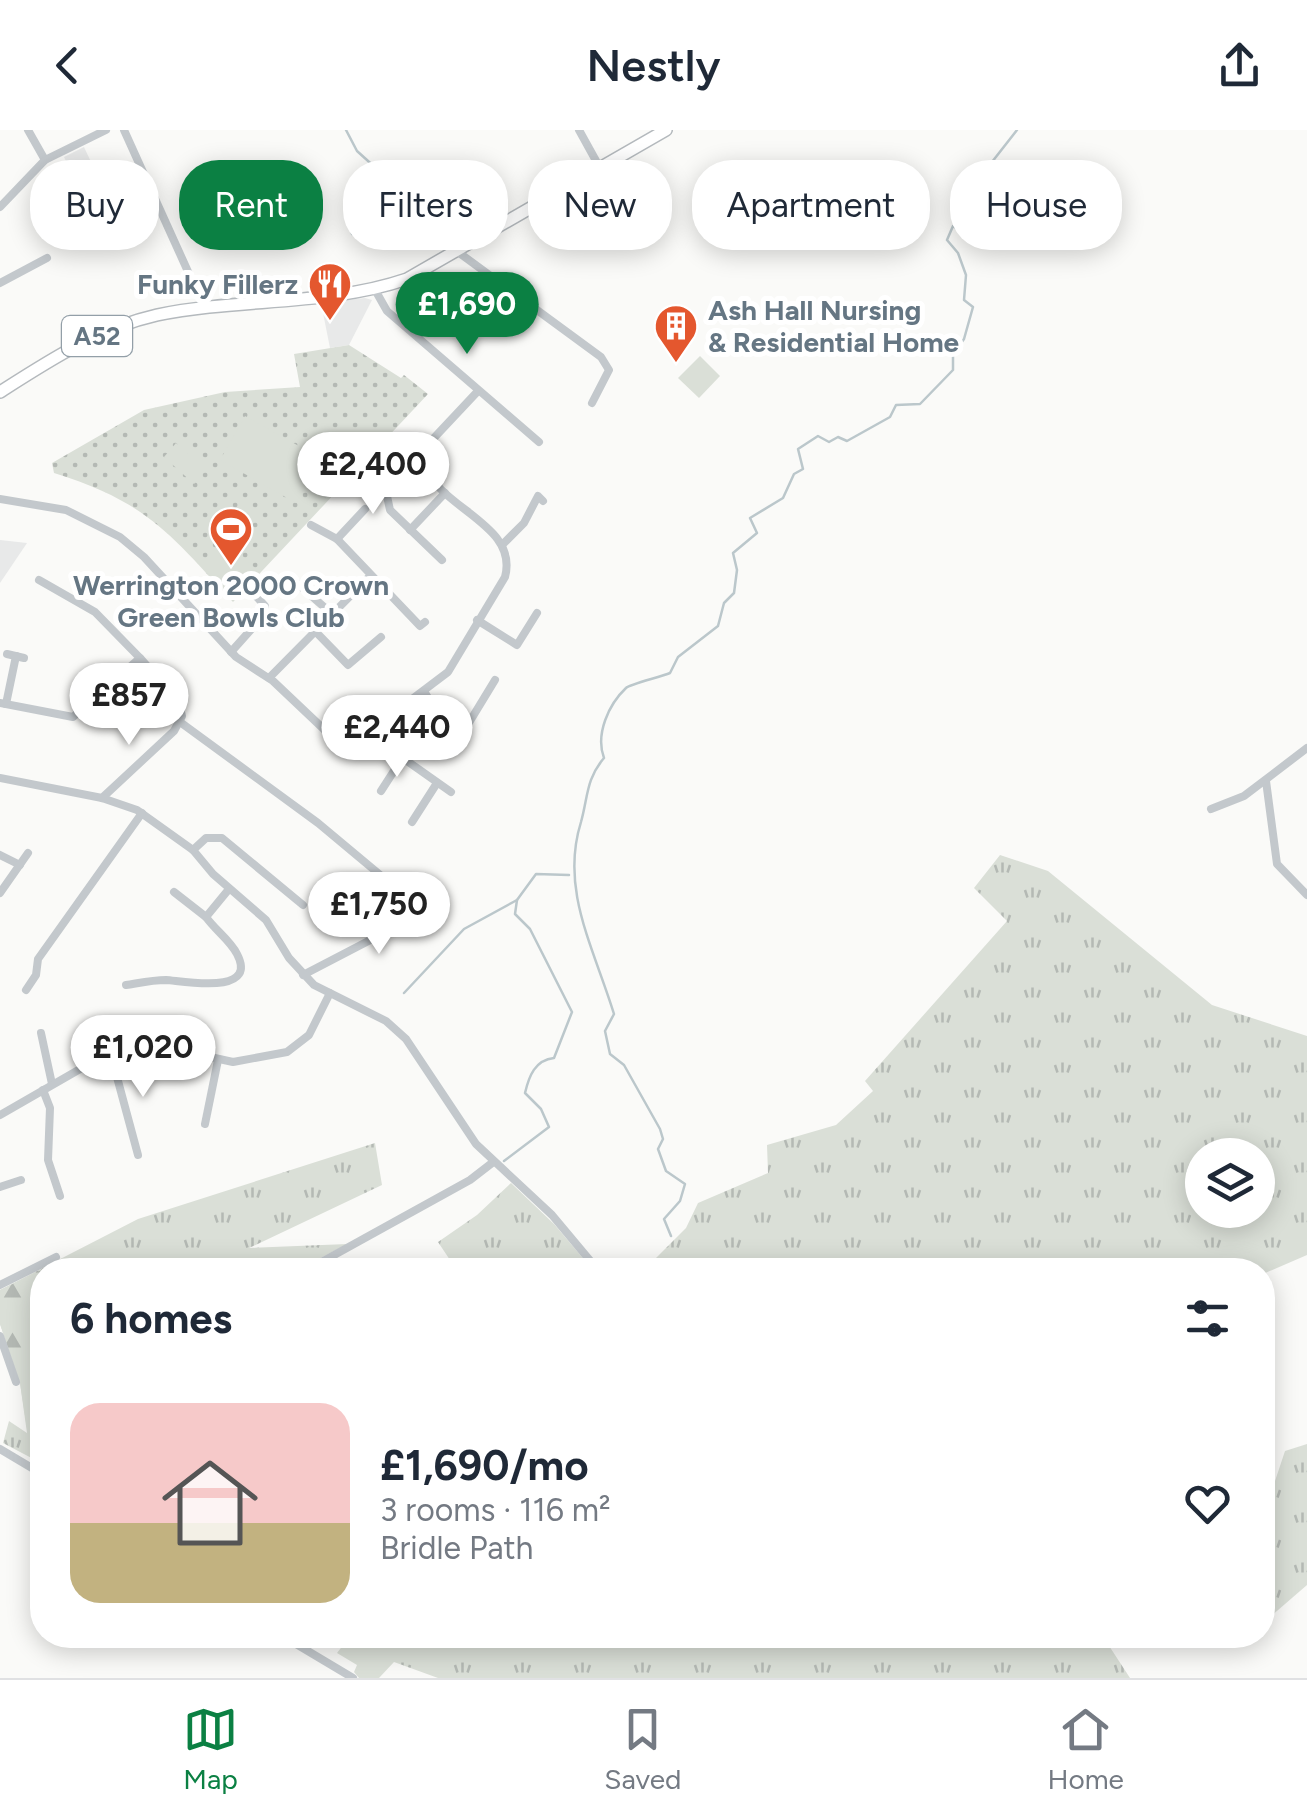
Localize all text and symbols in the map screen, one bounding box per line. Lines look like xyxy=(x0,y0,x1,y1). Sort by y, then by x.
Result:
icon: back xyxy=(40,38,95,93)
text: Nestly xyxy=(587,38,720,92)
icon: share xyxy=(1212,38,1267,93)
chip: Buy xyxy=(30,160,159,250)
chip: Rent xyxy=(179,160,323,250)
chip: Filters xyxy=(343,160,508,250)
chip: New xyxy=(528,160,672,250)
chip: Apartment xyxy=(692,160,930,250)
chip: House xyxy=(950,160,1122,250)
restaurant icon: Funky Fillerz xyxy=(307,261,353,322)
place label: Funky Fillerz xyxy=(137,267,298,301)
pin: £1,690 xyxy=(386,272,548,357)
text: £1,690 xyxy=(418,285,516,323)
place label: Ash Hall Nursing & Residential Home xyxy=(708,293,959,359)
building icon: Ash Hall Nursing & Residential Home xyxy=(653,303,699,364)
road number: A52 xyxy=(62,316,132,356)
pin: £2,400 xyxy=(292,432,454,517)
text: £2,400 xyxy=(319,445,427,483)
sports icon: Werrington 2000 Crown Green Bowls Club xyxy=(208,506,254,567)
place label: Werrington 2000 Crown Green Bowls Club xyxy=(73,568,389,634)
pin: £857 xyxy=(70,663,188,748)
text: £857 xyxy=(91,676,167,714)
pin: £2,440 xyxy=(316,695,478,780)
text: £2,440 xyxy=(343,708,451,746)
pin: £1,750 xyxy=(298,872,460,957)
text: £1,750 xyxy=(330,885,428,923)
pin: £1,020 xyxy=(62,1015,224,1100)
text: £1,020 xyxy=(93,1028,193,1066)
map controls xyxy=(1185,1138,1275,1228)
button: layers xyxy=(1185,1138,1275,1228)
icon: filters xyxy=(1180,1291,1235,1346)
text: 6 homes xyxy=(70,1293,232,1344)
text: £1,690/mo xyxy=(380,1440,589,1491)
icon: home xyxy=(150,1443,270,1563)
icon: heart xyxy=(1180,1476,1235,1531)
text: 3 rooms · 116 m² xyxy=(380,1491,611,1529)
text: Bridle Path xyxy=(380,1529,533,1567)
tab: Map xyxy=(183,1702,238,1796)
tab: Saved xyxy=(604,1702,681,1796)
tab: Home xyxy=(1048,1702,1124,1796)

